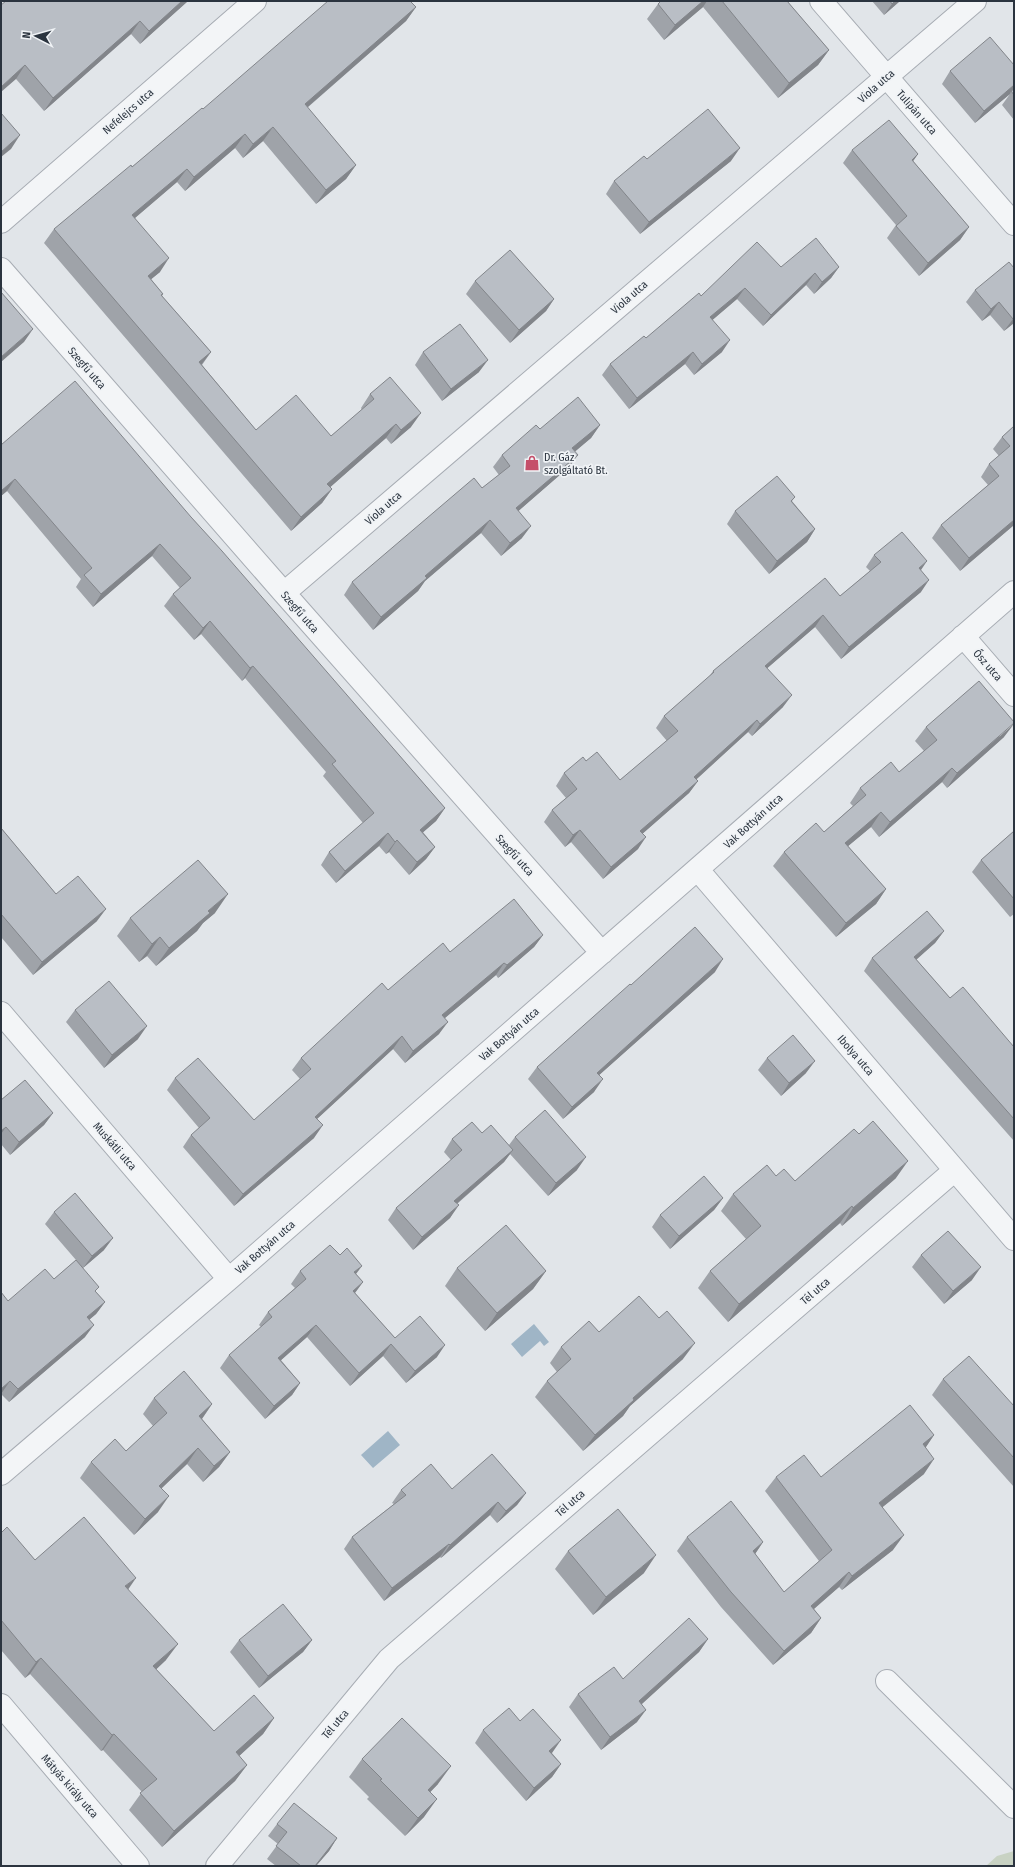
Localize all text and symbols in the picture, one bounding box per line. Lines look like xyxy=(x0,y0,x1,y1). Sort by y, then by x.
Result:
north arrow xyxy=(16,16,56,56)
text: N xyxy=(20,31,33,39)
street label: Viola utca xyxy=(855,67,897,106)
street label: Nefelejcs utca xyxy=(100,86,156,137)
street label: Tulipán utca xyxy=(894,87,939,137)
street label: Viola utca xyxy=(608,278,650,317)
street label: Szegfű utca xyxy=(65,345,108,392)
place label: Dr. Gáz szolgáltató Bt. xyxy=(544,451,608,477)
shop icon: Dr. Gáz szolgáltató Bt. xyxy=(523,454,541,472)
street label: Viola utca xyxy=(362,489,404,528)
street label: Szegfű utca xyxy=(278,589,321,636)
street label: Ősz utca xyxy=(970,646,1006,684)
street label: Vak Bottyán utca xyxy=(721,791,786,851)
street label: Szegfű utca xyxy=(493,832,537,879)
street label: Vak Bottyán utca xyxy=(477,1005,542,1064)
street label: Ibolya utca xyxy=(835,1032,877,1078)
street label: Muskátli utca xyxy=(90,1120,139,1173)
street label: Vak Bottyán utca xyxy=(233,1218,298,1277)
street label: Tél utca xyxy=(798,1275,833,1308)
street label: Tél utca xyxy=(553,1487,588,1520)
street label: Tél utca xyxy=(319,1707,351,1742)
street label: Mátyás király utca xyxy=(38,1752,101,1821)

